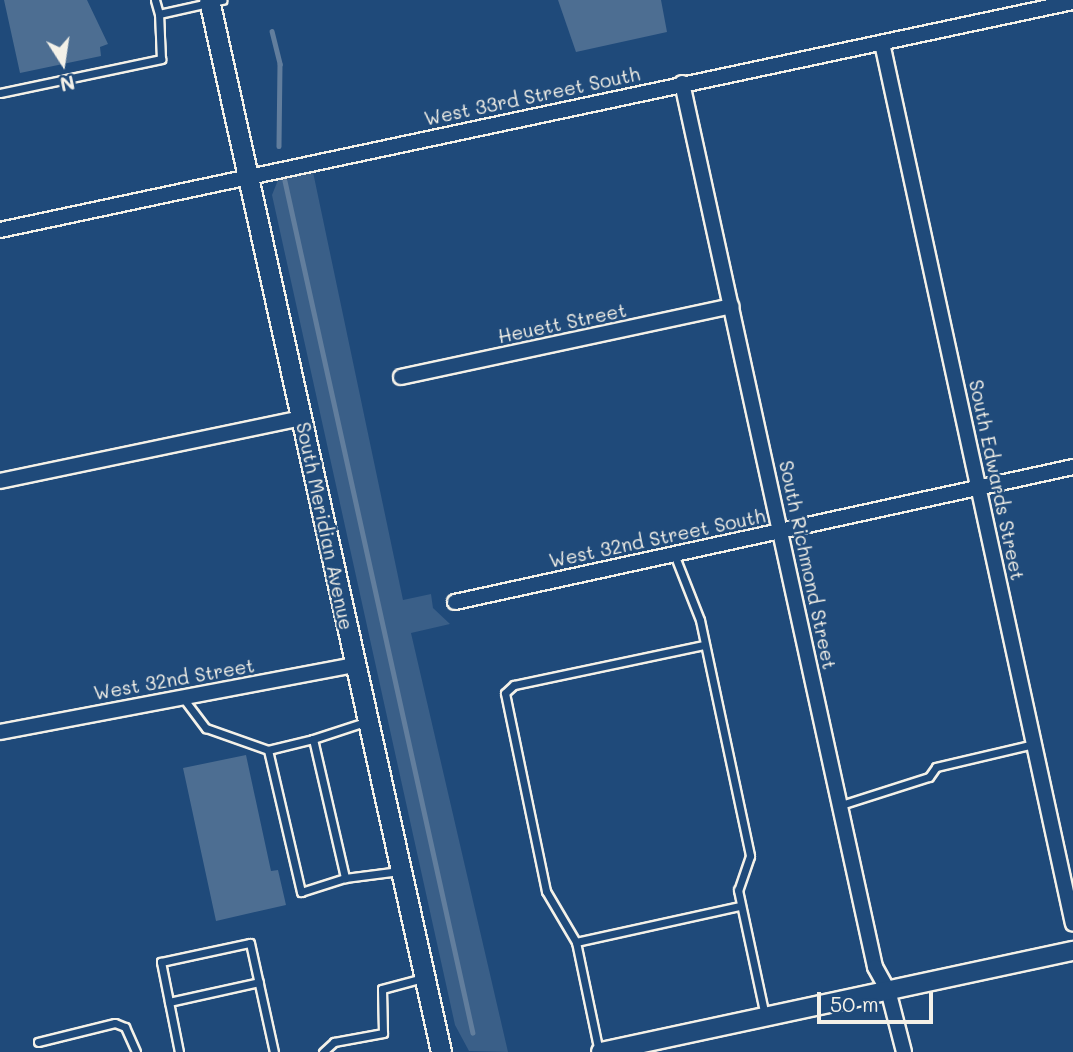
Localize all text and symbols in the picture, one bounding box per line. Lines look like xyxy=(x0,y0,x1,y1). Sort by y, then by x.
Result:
north arrow xyxy=(28,28,98,98)
street label: West 33rd Street South xyxy=(422,62,642,130)
text: N xyxy=(58,70,77,98)
street label: Heuett Street xyxy=(496,298,628,348)
street label: South Edwards Street xyxy=(965,378,1029,582)
street label: South Meridian Avenue xyxy=(292,420,358,632)
street label: South Richmond Street xyxy=(775,458,841,672)
street label: West 32nd Street South xyxy=(547,504,767,572)
street label: West 32nd Street xyxy=(92,654,256,704)
scale bar xyxy=(821,978,936,1022)
text: 50 m xyxy=(830,990,879,1017)

